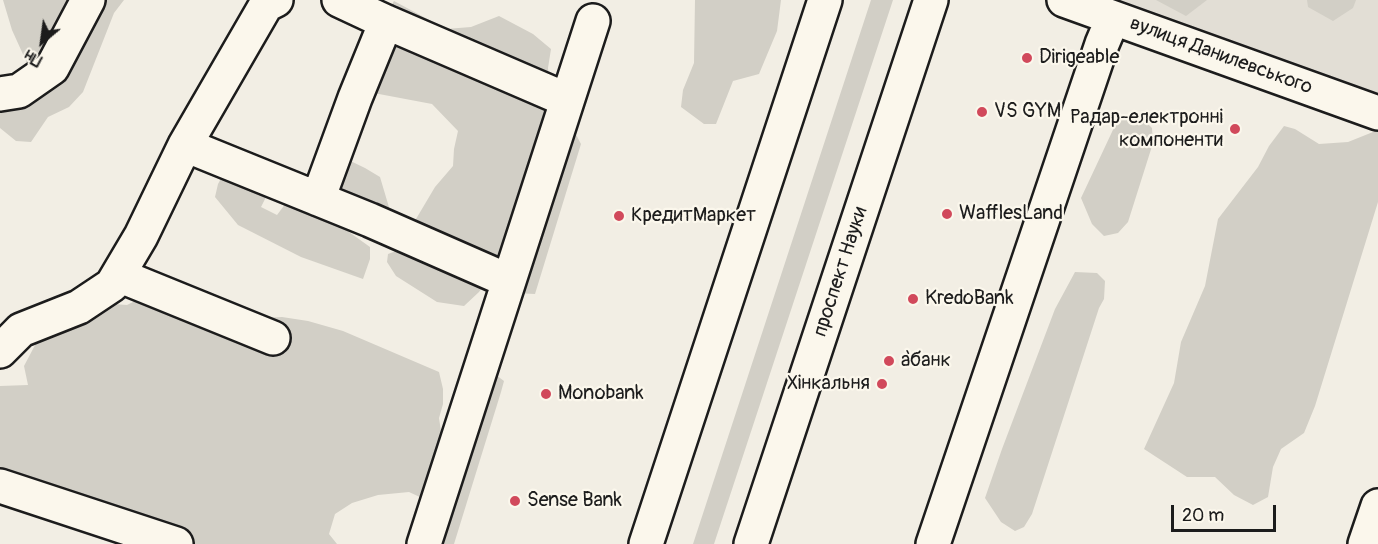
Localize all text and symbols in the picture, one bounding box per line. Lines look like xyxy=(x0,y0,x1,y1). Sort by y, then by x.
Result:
north arrow xyxy=(12,12,72,72)
street label: вулиця Данилевського xyxy=(1126,12,1316,100)
text: Пн xyxy=(21,45,46,71)
place label: Dirigeable xyxy=(1039,46,1119,70)
marker: Dirigeable xyxy=(1020,51,1034,65)
place label: VS GYM xyxy=(994,100,1061,124)
marker: VS GYM xyxy=(975,105,989,119)
place label: Радар-електронні компоненти xyxy=(1070,106,1223,153)
marker: Радар-електронні компоненти xyxy=(1228,122,1242,136)
place label: WafflesLand xyxy=(959,202,1063,226)
place label: КредитМаркет xyxy=(631,204,756,228)
street label: проспект Науки xyxy=(809,204,873,340)
marker: WafflesLand xyxy=(940,207,954,221)
marker: КредитМаркет xyxy=(612,209,626,223)
place label: KredoBank xyxy=(925,287,1013,311)
marker: KredoBank xyxy=(906,292,920,306)
place label: а̀банк xyxy=(901,349,951,373)
marker: а̀банк xyxy=(882,354,896,368)
place label: Хінкальня xyxy=(787,372,870,396)
marker: Хінкальня xyxy=(875,377,889,391)
place label: Monobank xyxy=(558,382,644,406)
marker: Monobank xyxy=(539,387,553,401)
place label: Sense Bank xyxy=(527,489,622,513)
scale bar xyxy=(1174,493,1279,531)
marker: Sense Bank xyxy=(508,494,522,508)
text: 20 m xyxy=(1182,504,1224,527)

